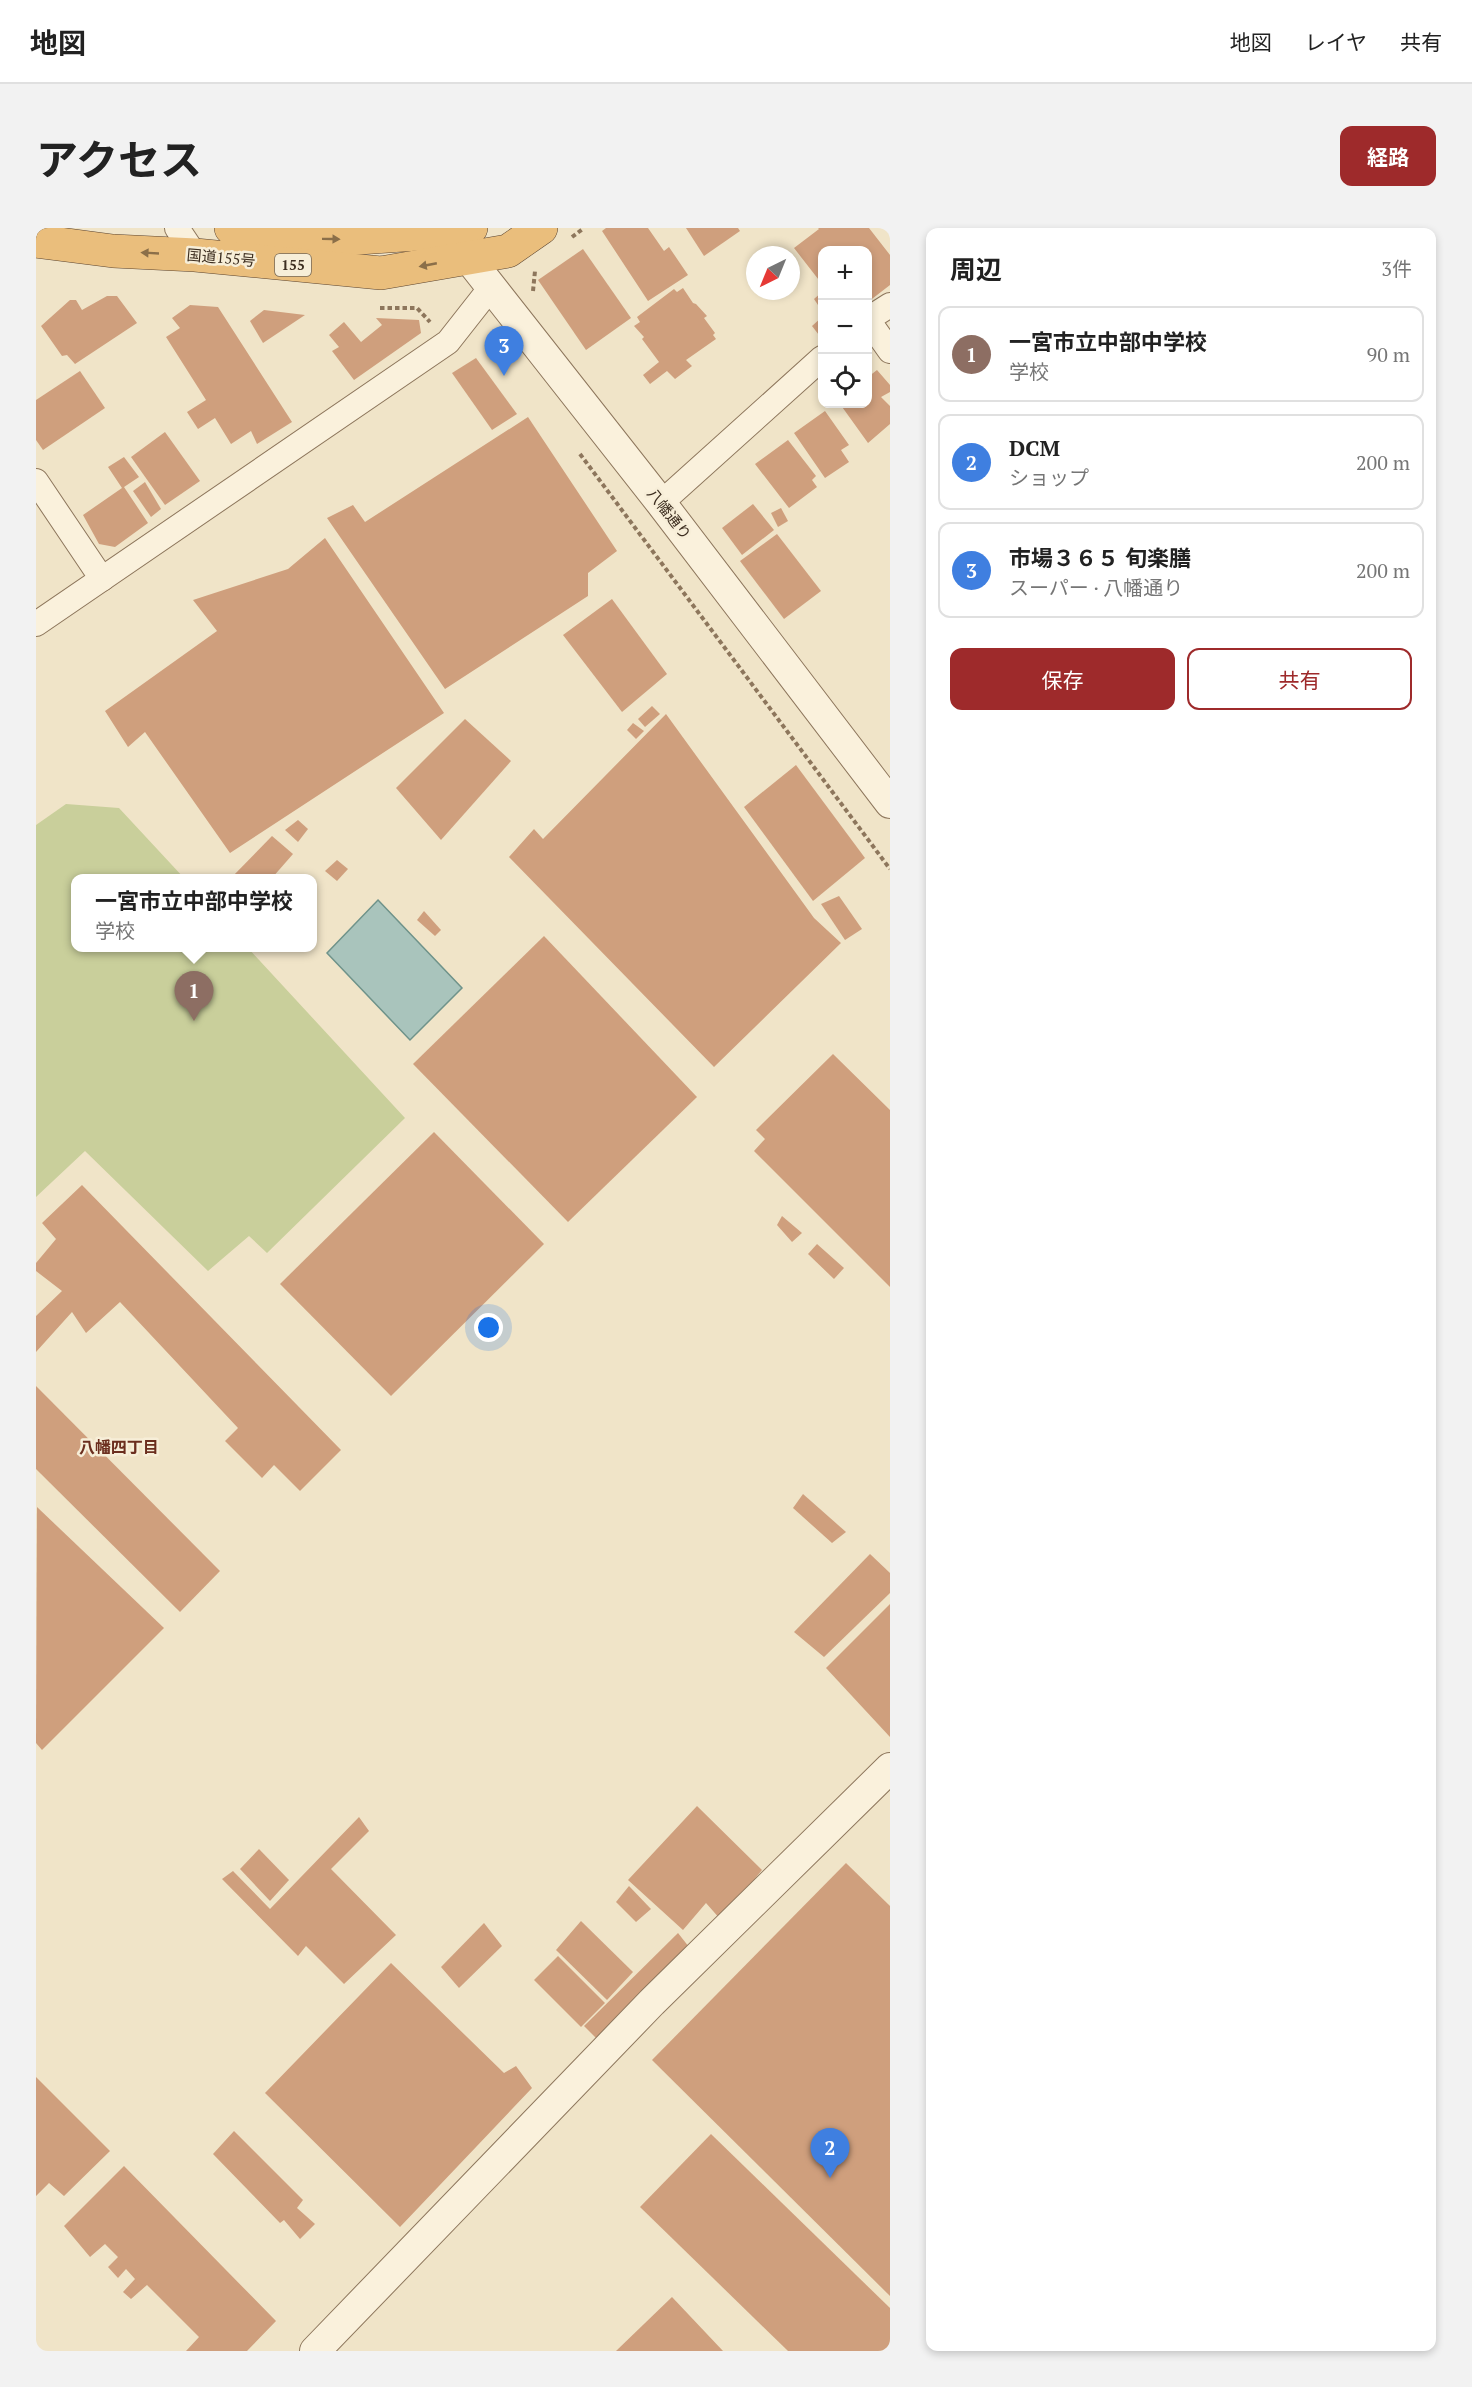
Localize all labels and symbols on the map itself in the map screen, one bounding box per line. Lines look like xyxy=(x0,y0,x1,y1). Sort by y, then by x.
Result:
one-way arrow xyxy=(321,234,340,244)
street label: 国道155号 xyxy=(186,244,256,270)
north arrow xyxy=(746,246,800,300)
one-way arrow xyxy=(141,248,160,258)
road number: 155 xyxy=(275,254,311,276)
one-way arrow xyxy=(418,261,437,270)
pin: 3 xyxy=(484,326,524,376)
street label: 八幡通り xyxy=(643,484,696,543)
pin: 1 xyxy=(174,972,214,1021)
your location xyxy=(474,1313,503,1342)
district label: 八幡四丁目 xyxy=(79,1436,159,1458)
pin: 2 xyxy=(810,2128,850,2178)

